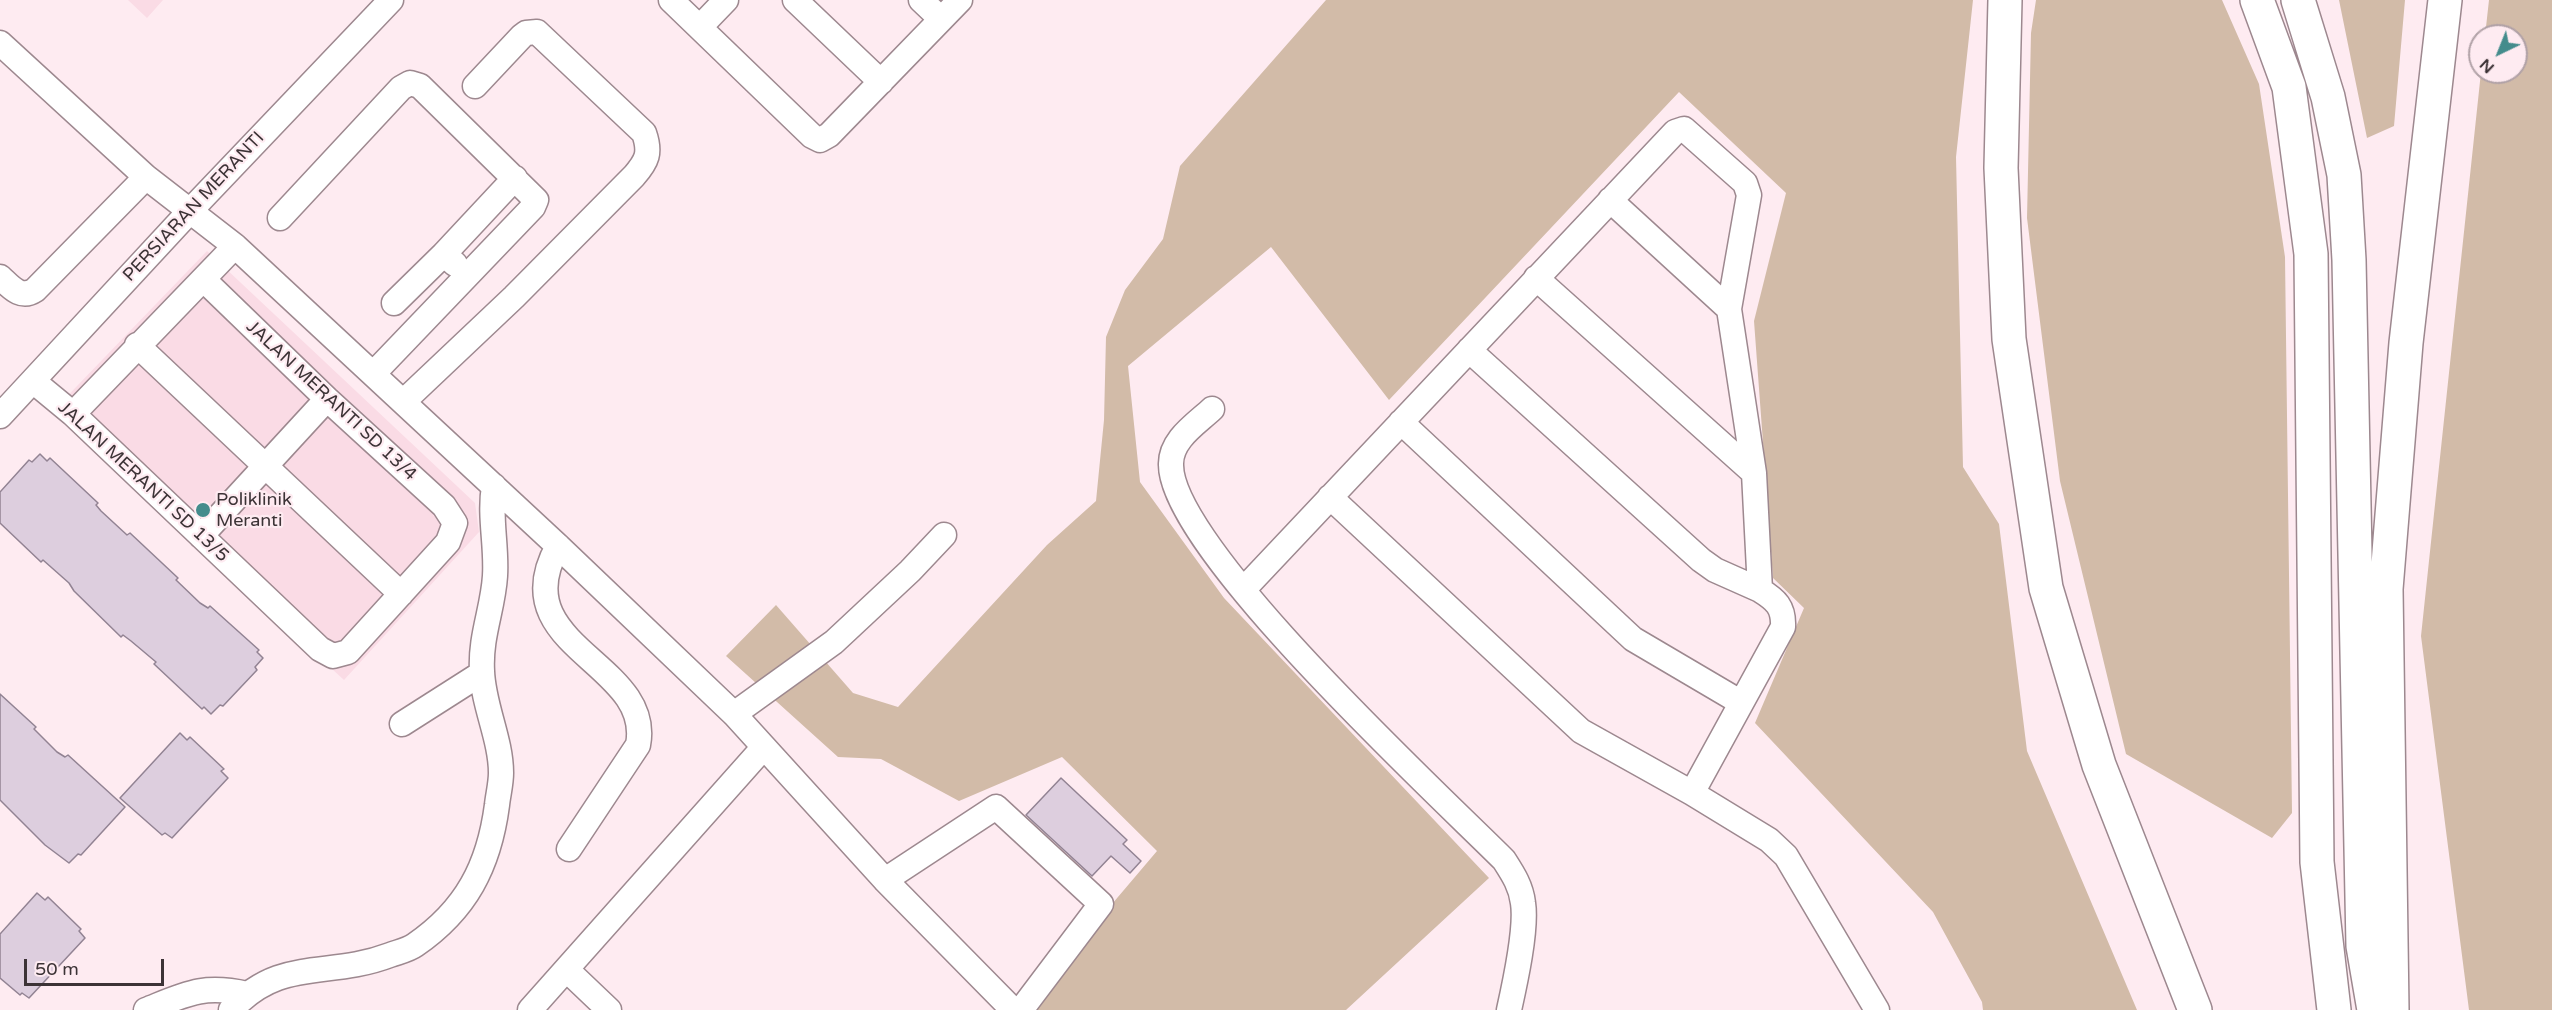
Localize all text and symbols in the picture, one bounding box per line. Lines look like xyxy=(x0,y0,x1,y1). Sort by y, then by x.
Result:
north arrow xyxy=(2468,24,2528,84)
text: N xyxy=(2476,54,2499,77)
street label: PERSIARAN MERANTI xyxy=(119,128,269,286)
street label: JALAN MERANTI SD 13/4 xyxy=(241,316,421,486)
street label: JALAN MERANTI SD 13/5 xyxy=(53,397,233,567)
place label: Poliklinik Meranti xyxy=(216,489,292,532)
marker: Poliklinik Meranti xyxy=(194,501,212,519)
scale bar xyxy=(27,947,166,985)
text: 50 m xyxy=(35,958,79,980)

